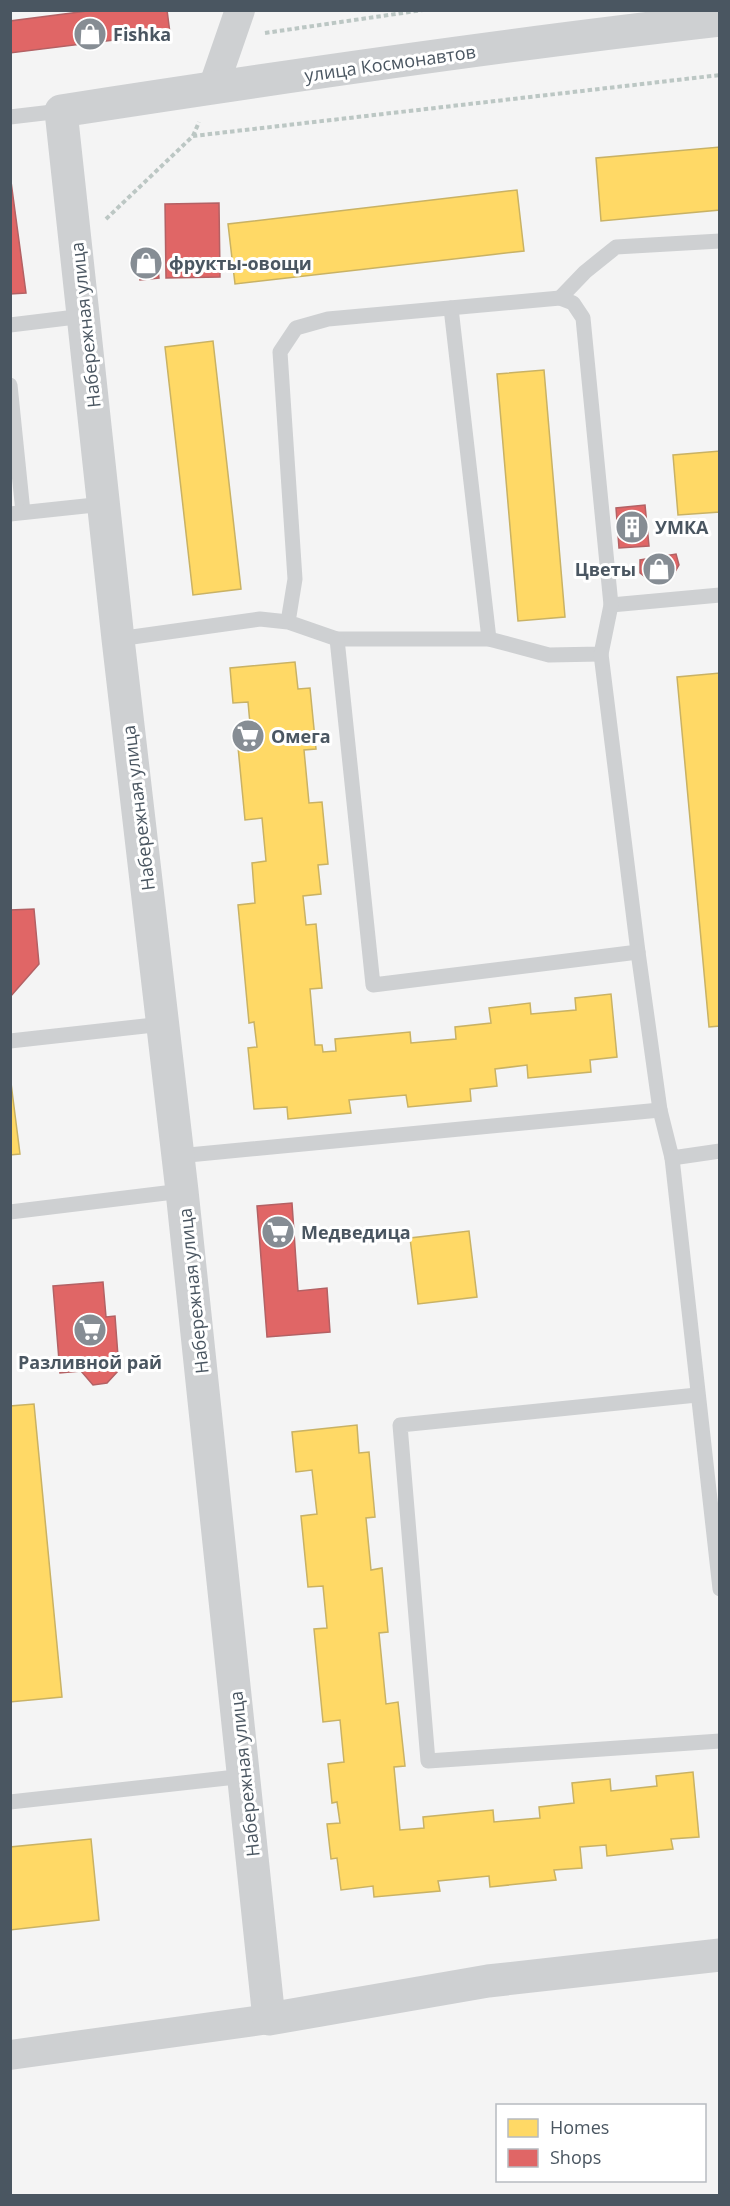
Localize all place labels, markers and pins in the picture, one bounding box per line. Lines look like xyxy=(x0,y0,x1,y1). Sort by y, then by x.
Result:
shop icon: Fishka xyxy=(72,16,108,52)
place label: Fishka xyxy=(113,22,171,46)
shop icon: фрукты-овощи xyxy=(128,245,164,281)
place label: фрукты-овощи xyxy=(169,251,312,275)
building icon: УМКА xyxy=(614,509,650,545)
place label: УМКА xyxy=(655,515,709,539)
shop icon: Цветы xyxy=(641,551,677,587)
place label: Цветы xyxy=(575,557,636,581)
supermarket icon: Омега xyxy=(230,718,266,754)
place label: Омега xyxy=(271,724,331,748)
supermarket icon: Медведица xyxy=(260,1214,296,1250)
place label: Медведица xyxy=(301,1220,411,1244)
supermarket icon: Разливной рай xyxy=(72,1312,108,1348)
place label: Разливной рай xyxy=(18,1350,162,1374)

